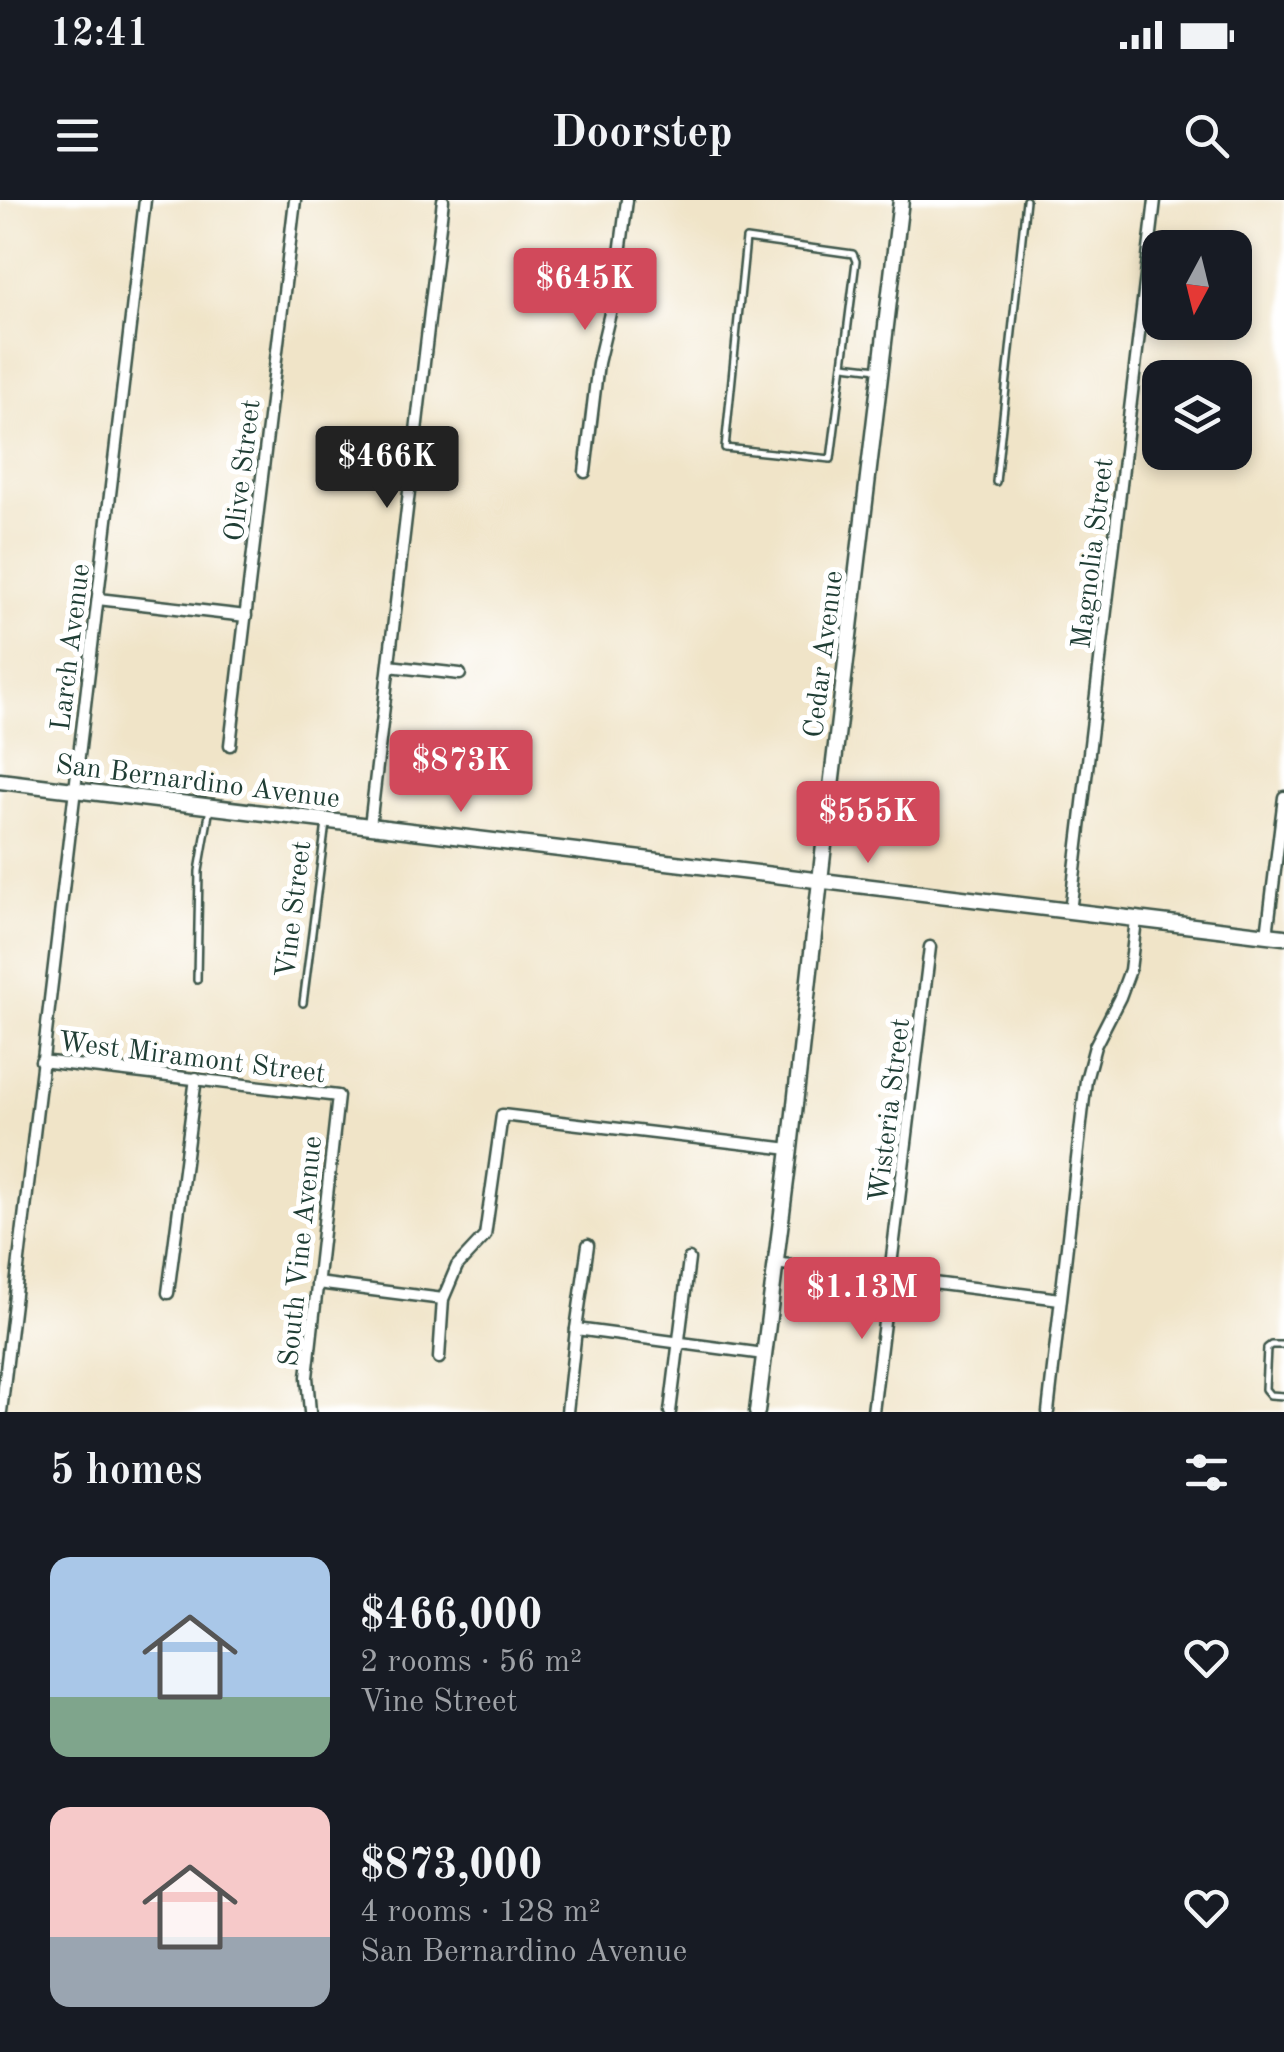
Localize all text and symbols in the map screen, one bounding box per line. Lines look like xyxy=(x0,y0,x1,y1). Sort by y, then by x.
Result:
text: 12:41 xyxy=(50,16,149,54)
icon: menu xyxy=(50,108,105,163)
icon: search xyxy=(1179,108,1234,163)
text: Doorstep xyxy=(551,112,733,157)
north arrow xyxy=(1142,230,1252,340)
map controls xyxy=(1142,230,1252,470)
pin: $645K xyxy=(515,248,655,333)
text: $645K xyxy=(536,264,634,296)
button: layers xyxy=(1142,360,1252,470)
street label: Olive Street xyxy=(221,398,267,543)
pin: $466K xyxy=(317,426,457,511)
text: $466K xyxy=(338,442,436,474)
street label: Magnolia Street xyxy=(1068,456,1120,651)
street label: Larch Avenue xyxy=(48,562,96,733)
street label: Cedar Avenue xyxy=(801,569,849,740)
pin: $873K xyxy=(391,730,531,815)
text: $873K xyxy=(412,746,510,778)
street label: San Bernardino Avenue xyxy=(54,752,341,814)
pin: $555K xyxy=(798,781,938,866)
text: $555K xyxy=(819,797,917,829)
street label: Vine Street xyxy=(273,839,317,980)
street label: Wisteria Street xyxy=(866,1016,916,1204)
street label: West Miramont Street xyxy=(56,1029,327,1089)
street label: South Vine Avenue xyxy=(276,1135,328,1368)
pin: $1.13M xyxy=(781,1257,943,1342)
text: $1.13M xyxy=(806,1273,918,1305)
icon: filters xyxy=(1179,1445,1234,1500)
text: 5 homes xyxy=(50,1451,202,1493)
text: $466,000 xyxy=(360,1596,542,1638)
icon: home xyxy=(130,1597,250,1717)
icon: heart xyxy=(1179,1630,1234,1685)
text: 2 rooms · 56 m² xyxy=(360,1647,582,1679)
text: Vine Street xyxy=(360,1687,518,1719)
text: $873,000 xyxy=(360,1846,542,1888)
icon: home xyxy=(130,1847,250,1967)
icon: heart xyxy=(1179,1880,1234,1935)
text: 4 rooms · 128 m² xyxy=(360,1897,601,1929)
text: San Bernardino Avenue xyxy=(360,1937,687,1969)

